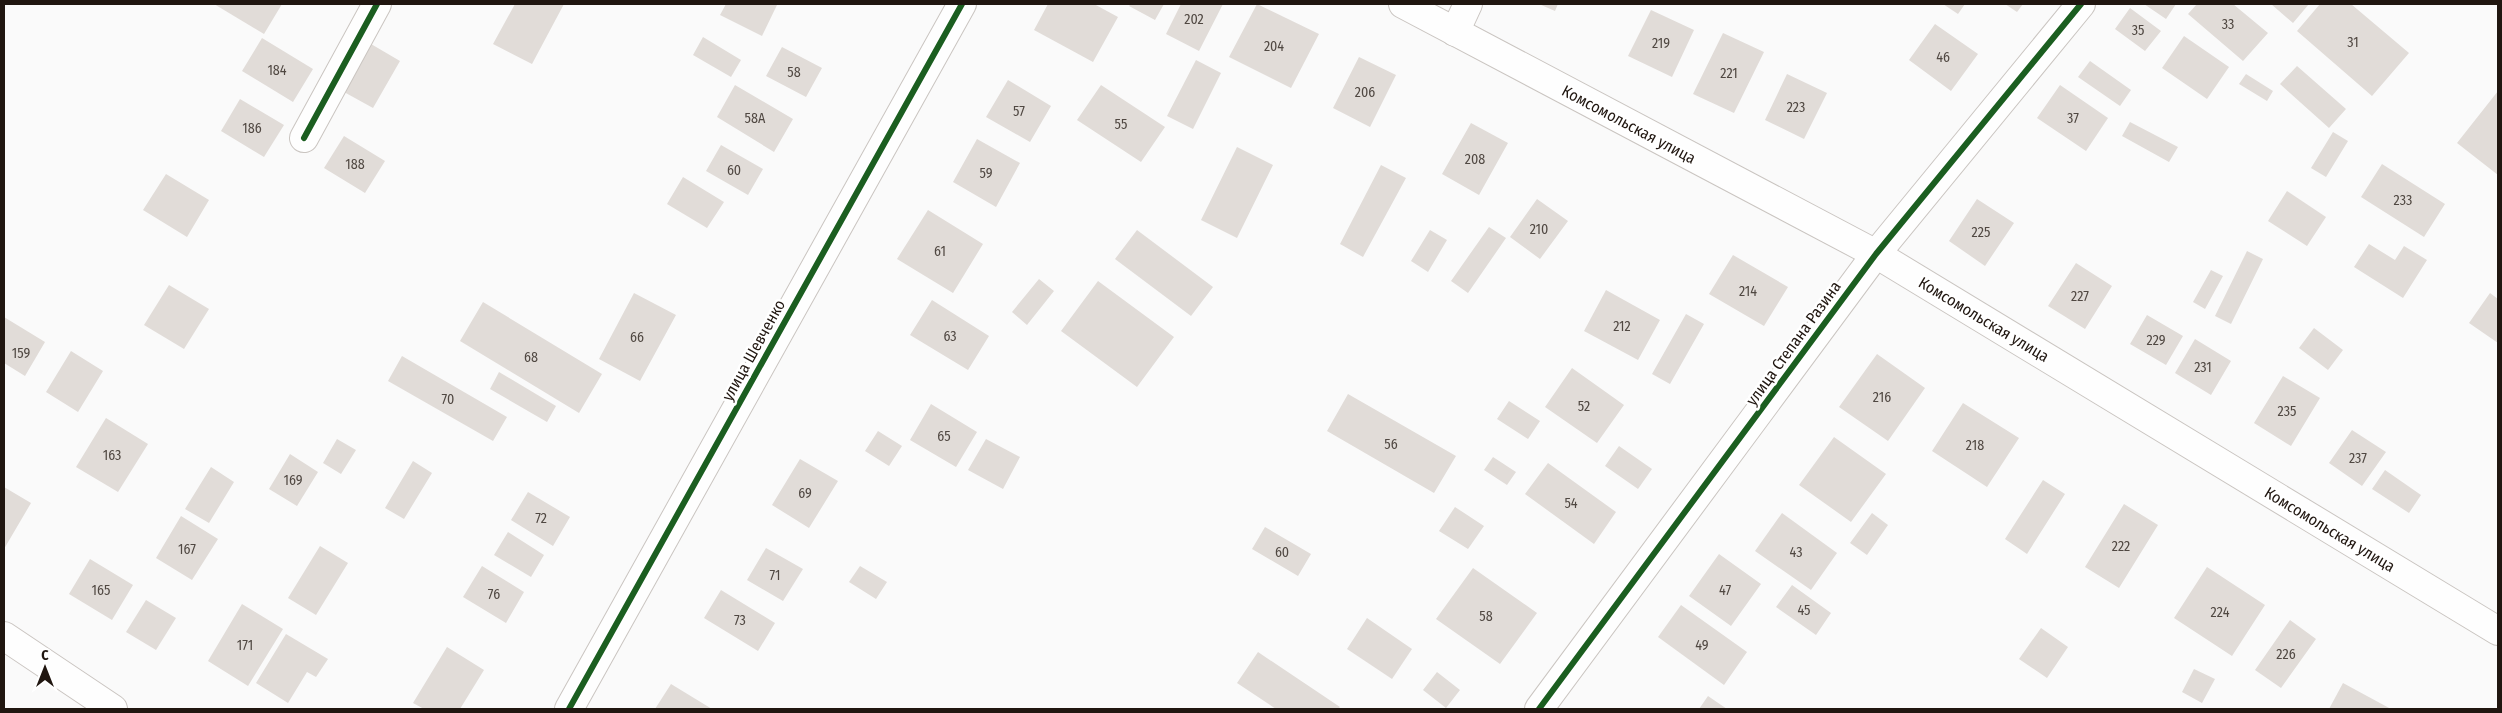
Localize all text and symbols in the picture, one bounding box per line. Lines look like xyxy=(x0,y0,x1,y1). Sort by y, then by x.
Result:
house number: 202 xyxy=(1184,11,1204,28)
house number: 33 xyxy=(2222,16,2234,33)
house number: 35 xyxy=(2132,22,2144,39)
house number: 31 xyxy=(2347,34,2359,51)
house number: 219 xyxy=(1652,35,1670,52)
house number: 204 xyxy=(1264,38,1284,55)
house number: 46 xyxy=(1936,49,1950,66)
house number: 184 xyxy=(267,62,287,79)
house number: 58 xyxy=(787,64,801,81)
house number: 221 xyxy=(1720,65,1738,82)
street label: Комсомольская улица xyxy=(1559,81,1699,168)
house number: 206 xyxy=(1355,84,1375,101)
house number: 223 xyxy=(1787,99,1805,116)
house number: 57 xyxy=(1013,103,1025,120)
house number: 58А xyxy=(745,110,766,127)
house number: 37 xyxy=(2067,110,2079,127)
house number: 55 xyxy=(1115,116,1127,133)
house number: 186 xyxy=(242,120,262,137)
house number: 208 xyxy=(1465,151,1485,168)
house number: 188 xyxy=(345,156,365,173)
house number: 60 xyxy=(727,162,741,179)
house number: 59 xyxy=(979,165,993,182)
house number: 233 xyxy=(2394,192,2412,209)
house number: 210 xyxy=(1530,221,1548,238)
house number: 225 xyxy=(1972,224,1990,241)
house number: 61 xyxy=(934,243,946,260)
street label: Комсомольская улица xyxy=(1915,273,2053,366)
street label: улица Степана Разина xyxy=(1742,277,1845,409)
house number: 214 xyxy=(1739,283,1757,300)
house number: 227 xyxy=(2071,288,2089,305)
street label: улица Шевченко xyxy=(718,296,789,404)
house number: 212 xyxy=(1613,318,1631,335)
house number: 63 xyxy=(943,328,957,345)
house number: 66 xyxy=(630,329,644,346)
house number: 229 xyxy=(2146,332,2166,349)
house number: 159 xyxy=(12,345,30,362)
house number: 68 xyxy=(524,349,538,366)
house number: 231 xyxy=(2194,359,2212,376)
house number: 216 xyxy=(1873,389,1891,406)
house number: 70 xyxy=(442,391,454,408)
house number: 52 xyxy=(1578,398,1590,415)
house number: 235 xyxy=(2278,403,2296,420)
house number: 65 xyxy=(937,428,951,445)
house number: 56 xyxy=(1384,436,1398,453)
house number: 218 xyxy=(1966,437,1984,454)
house number: 163 xyxy=(103,447,121,464)
house number: 237 xyxy=(2349,450,2367,467)
house number: 169 xyxy=(283,472,303,489)
street label: Комсомольская улица xyxy=(2261,483,2399,576)
house number: 69 xyxy=(798,485,812,502)
house number: 54 xyxy=(1564,495,1578,512)
house number: 72 xyxy=(535,510,547,527)
house number: 222 xyxy=(2112,538,2130,555)
house number: 167 xyxy=(178,541,196,558)
house number: 60 xyxy=(1275,544,1289,561)
house number: 43 xyxy=(1790,544,1802,561)
house number: 71 xyxy=(770,567,780,584)
house number: 165 xyxy=(92,582,110,599)
house number: 47 xyxy=(1719,582,1731,599)
house number: 76 xyxy=(488,586,500,603)
house number: 45 xyxy=(1797,602,1811,619)
house number: 224 xyxy=(2211,604,2230,621)
house number: 58 xyxy=(1479,608,1493,625)
house number: 73 xyxy=(734,612,746,629)
house number: 171 xyxy=(237,637,253,654)
house number: 49 xyxy=(1695,637,1709,654)
north arrow xyxy=(20,643,70,693)
house number: 226 xyxy=(2276,646,2296,663)
text: С xyxy=(41,647,49,664)

